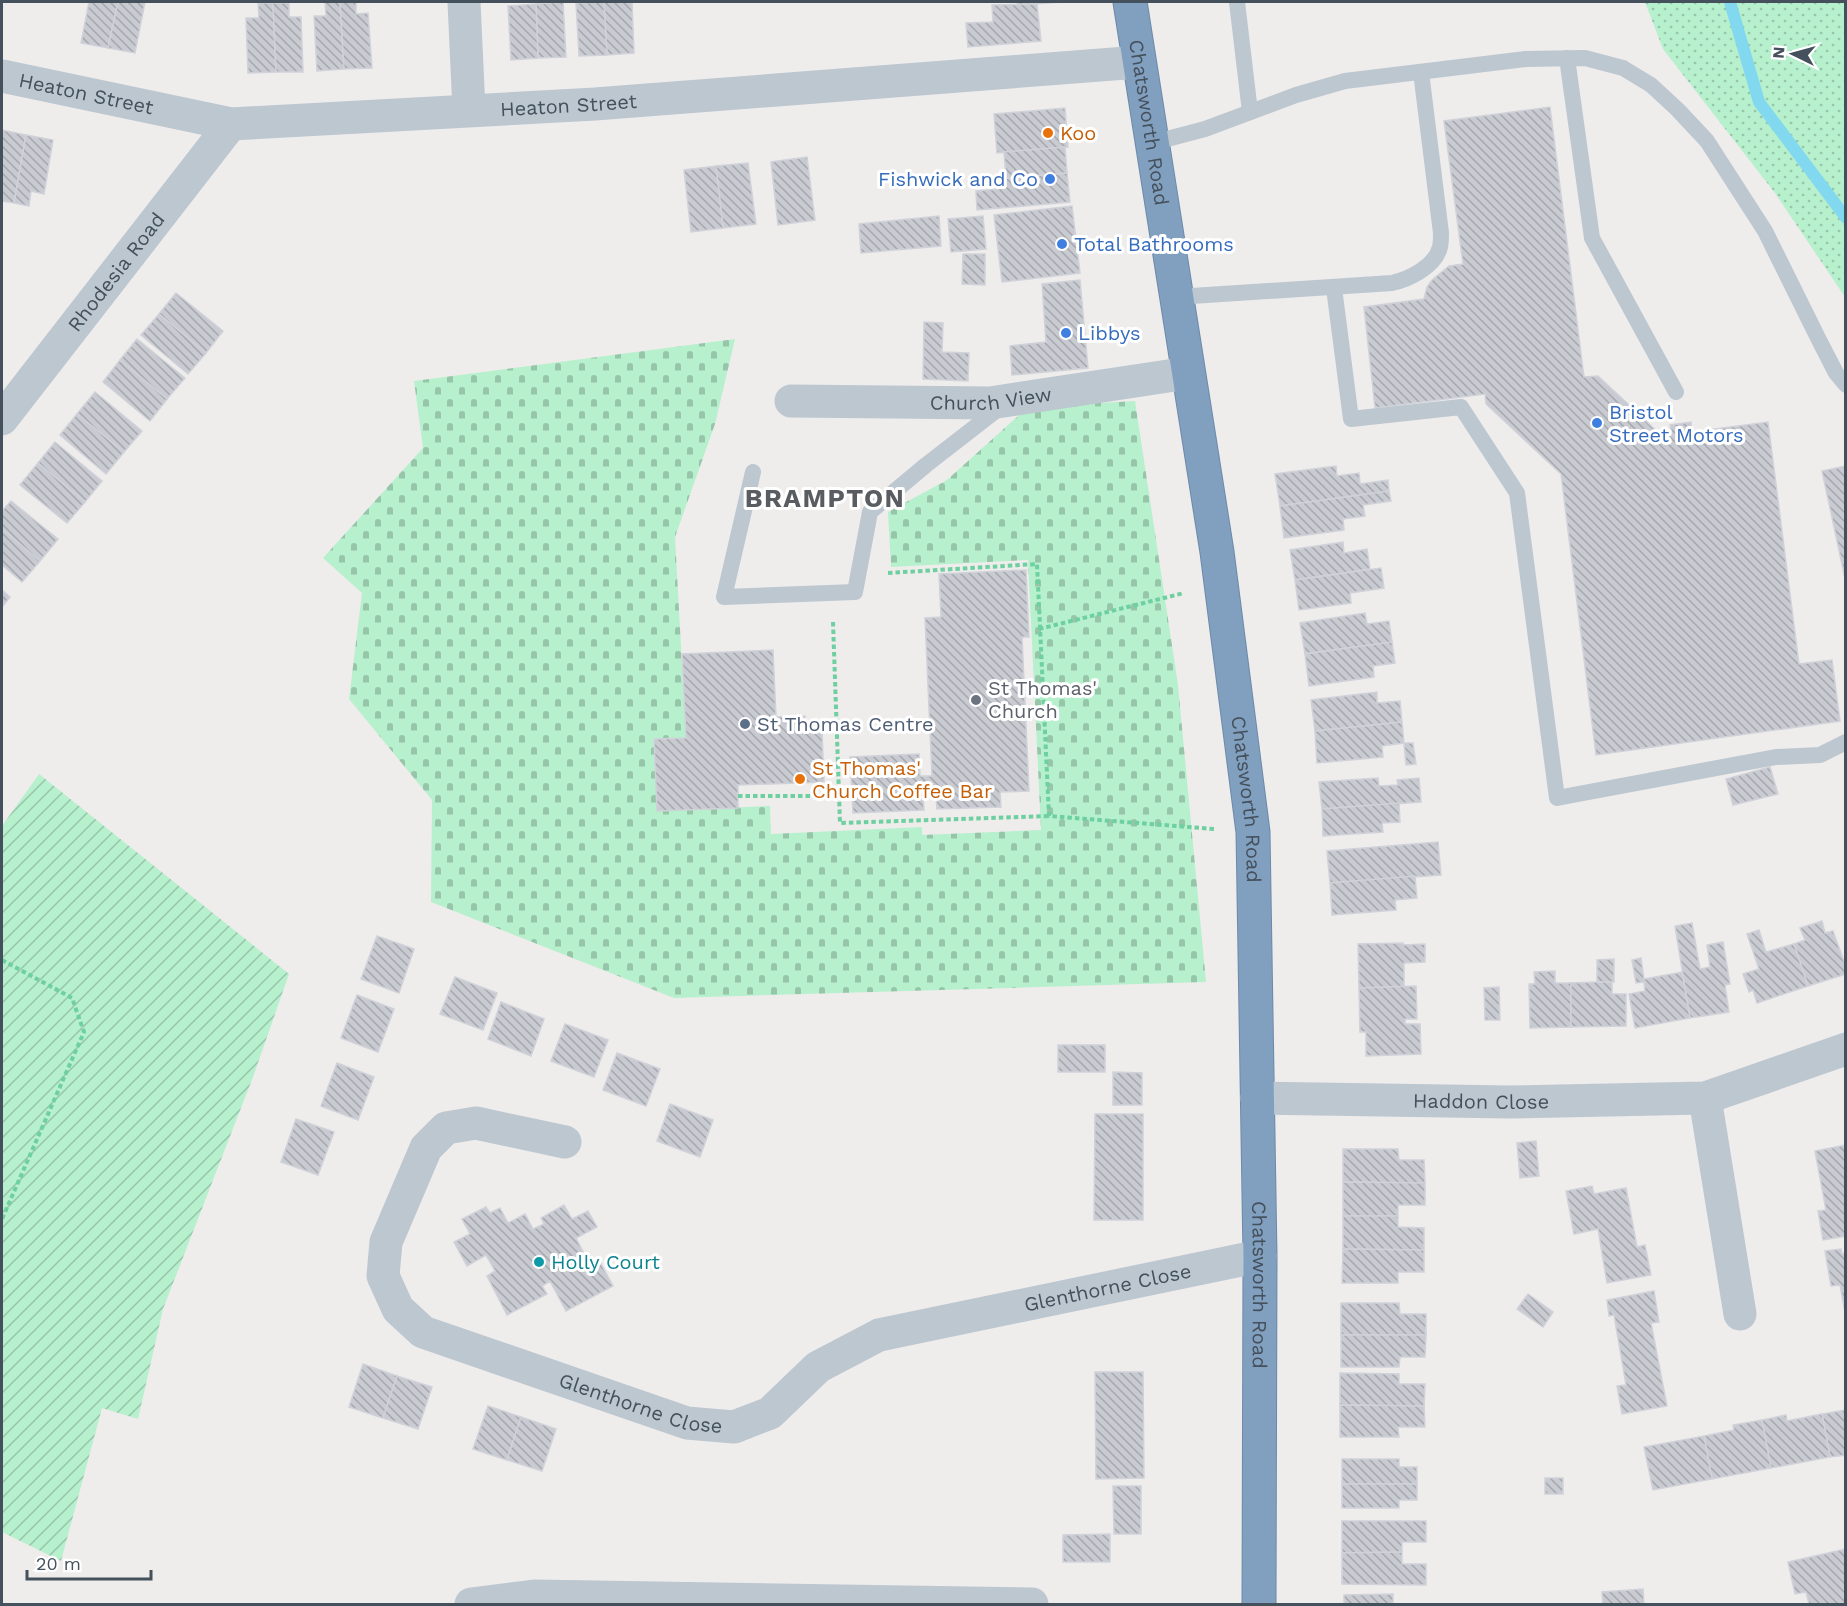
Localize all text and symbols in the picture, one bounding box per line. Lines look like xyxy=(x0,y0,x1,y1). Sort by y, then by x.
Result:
north arrow xyxy=(1763,24,1823,84)
street label: Chatsworth Road xyxy=(1124,38,1174,207)
text: N xyxy=(1769,46,1789,59)
street label: Heaton Street xyxy=(17,68,156,120)
street label: Heaton Street xyxy=(500,89,638,121)
place label: Koo xyxy=(1060,121,1096,145)
marker: Koo xyxy=(1041,126,1055,140)
place label: Fishwick and Co xyxy=(878,167,1038,191)
marker: Fishwick and Co xyxy=(1043,172,1057,186)
street label: Rhodesia Road xyxy=(62,208,170,336)
place label: Total Bathrooms xyxy=(1074,232,1234,256)
marker: Total Bathrooms xyxy=(1055,237,1069,251)
place label: Libbys xyxy=(1078,321,1141,345)
marker: Libbys xyxy=(1059,326,1073,340)
street label: Church View xyxy=(930,382,1054,415)
place label: Bristol Street Motors xyxy=(1609,400,1743,447)
marker: Bristol Street Motors xyxy=(1590,416,1604,430)
district label: BRAMPTON xyxy=(745,483,905,513)
place label: St Thomas' Church xyxy=(988,676,1097,723)
marker: St Thomas' Church xyxy=(969,693,983,707)
place label: St Thomas Centre xyxy=(757,712,934,736)
street label: Chatsworth Road xyxy=(1226,714,1266,883)
marker: St Thomas Centre xyxy=(738,717,752,731)
place label: St Thomas' Church Coffee Bar xyxy=(812,756,992,803)
marker: St Thomas' Church Coffee Bar xyxy=(793,772,807,786)
street label: Haddon Close xyxy=(1413,1088,1549,1114)
street label: Chatsworth Road xyxy=(1247,1201,1272,1369)
place label: Holly Court xyxy=(551,1250,661,1274)
marker: Holly Court xyxy=(532,1255,546,1269)
street label: Glenthorne Close xyxy=(1022,1259,1193,1317)
street label: Glenthorne Close xyxy=(556,1368,723,1438)
scale bar xyxy=(27,1543,152,1581)
text: 20 m xyxy=(36,1553,81,1574)

